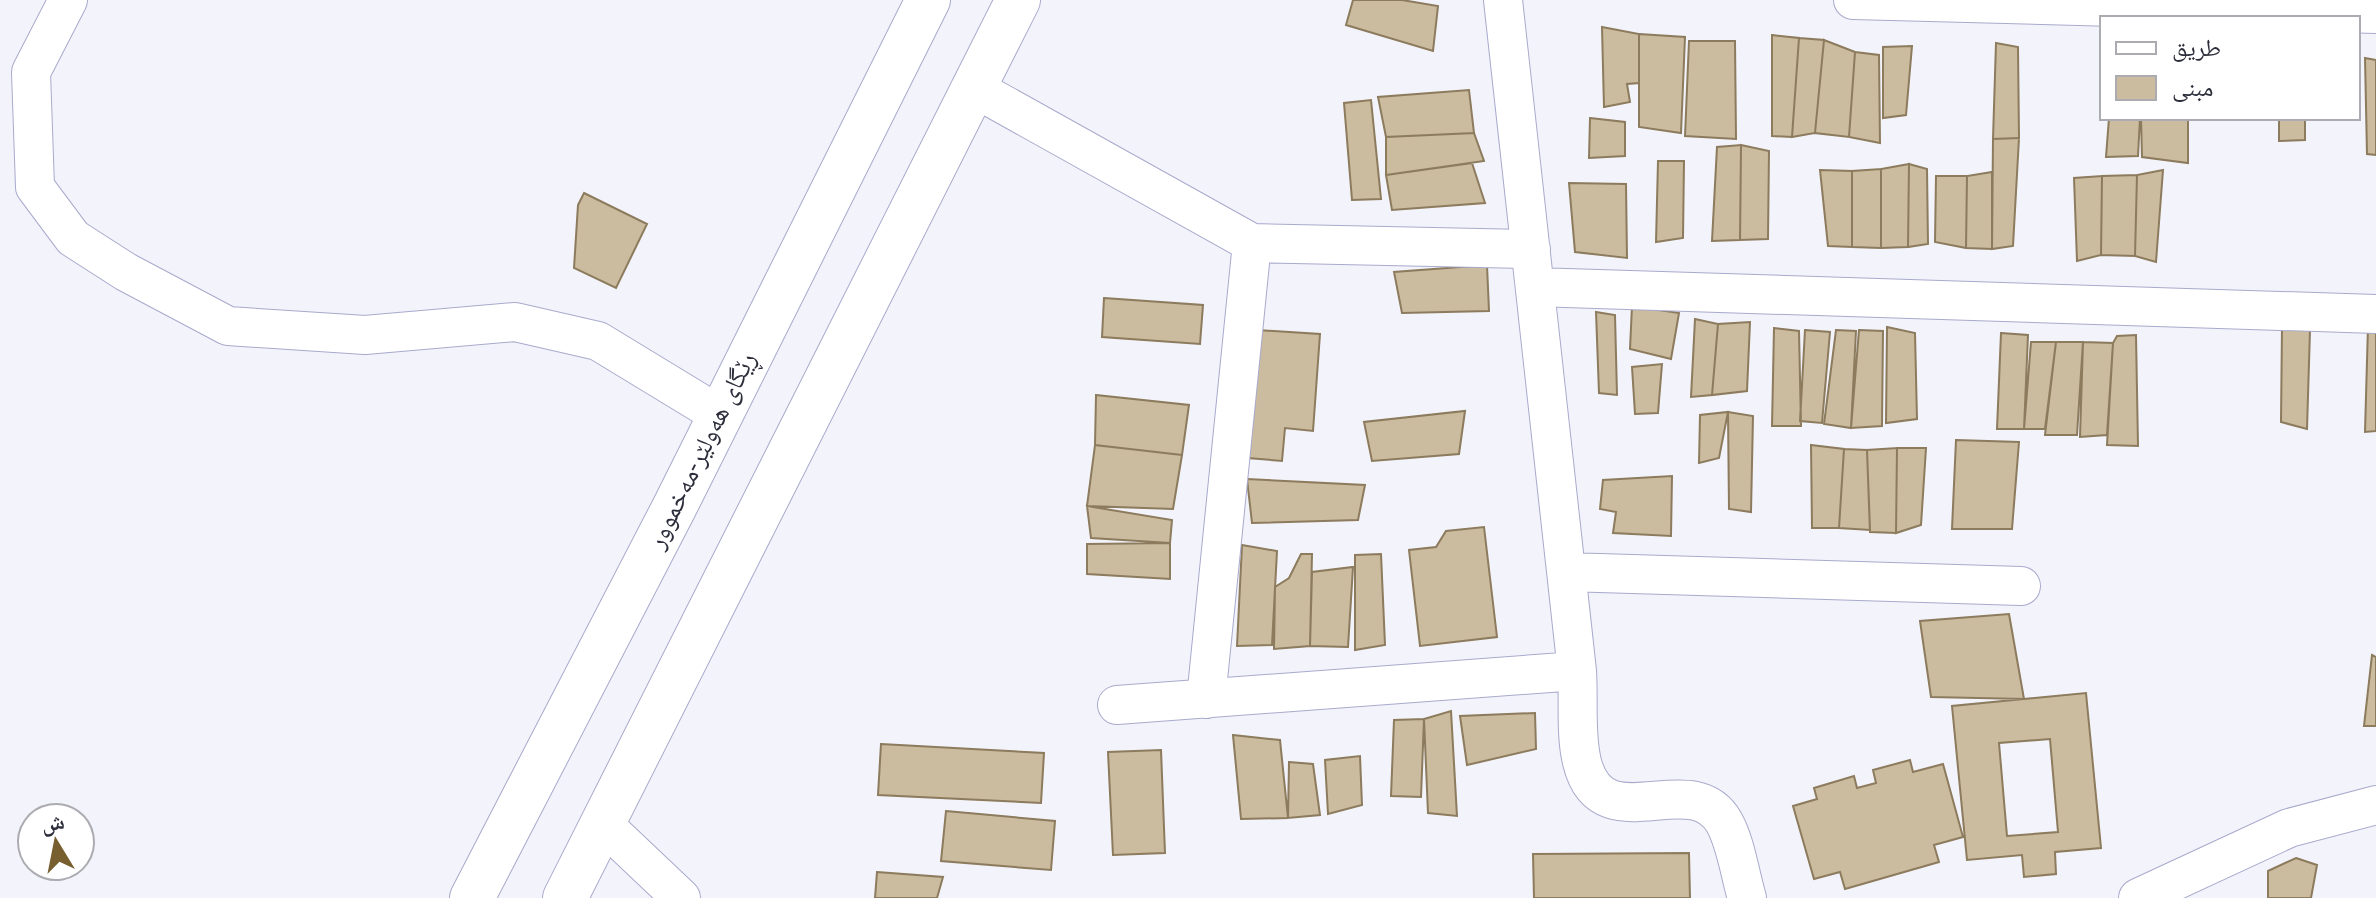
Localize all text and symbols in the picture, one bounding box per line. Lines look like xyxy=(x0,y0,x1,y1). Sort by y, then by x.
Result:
legend xyxy=(2100,16,2360,120)
text: طريق xyxy=(2172,34,2221,62)
text: مبنى xyxy=(2172,74,2213,102)
street label: ڕێگای هەولێر-مەخموور xyxy=(640,347,766,556)
north arrow xyxy=(16,802,96,882)
text: ش xyxy=(39,808,66,838)

